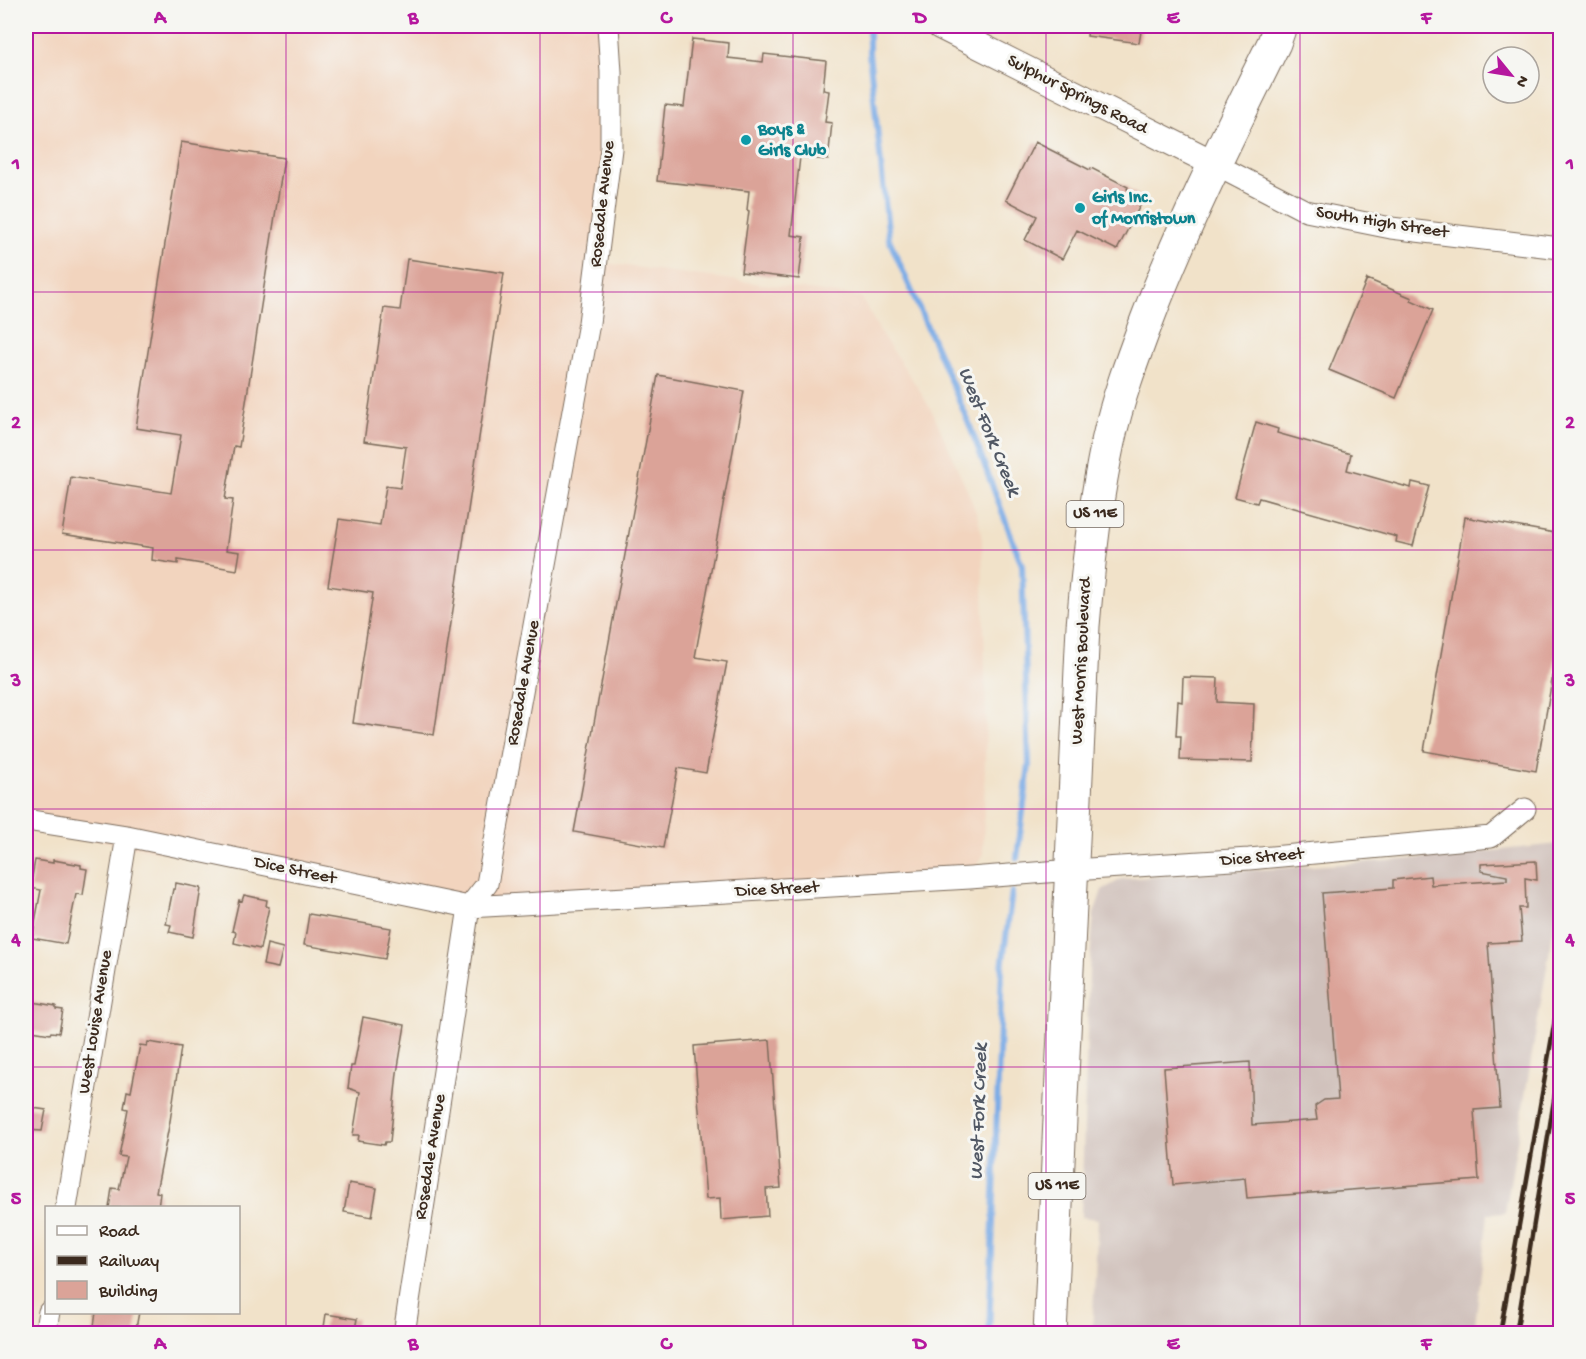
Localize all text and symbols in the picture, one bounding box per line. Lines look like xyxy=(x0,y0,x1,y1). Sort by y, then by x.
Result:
text: A xyxy=(153,8,168,31)
text: B xyxy=(407,8,419,31)
text: C xyxy=(660,8,674,31)
text: D xyxy=(911,8,927,31)
text: E xyxy=(1167,8,1181,31)
text: F xyxy=(1420,8,1433,31)
north arrow xyxy=(1481,45,1541,105)
street label: Sulphur Springs Road xyxy=(1003,50,1152,140)
text: N xyxy=(1510,71,1532,90)
place label: Boys & Girls Club xyxy=(757,120,827,162)
marker: Boys & Girls Club xyxy=(739,133,753,147)
street label: Rosedale Avenue xyxy=(586,139,620,268)
text: 1 xyxy=(11,154,20,177)
text: 1 xyxy=(1565,154,1574,177)
place label: Girls Inc. of Morristown xyxy=(1091,188,1196,230)
marker: Girls Inc. of Morristown xyxy=(1073,201,1087,215)
street label: South High Street xyxy=(1314,202,1451,244)
water label: West Fork Creek xyxy=(952,364,1025,501)
text: 2 xyxy=(11,413,21,436)
text: 2 xyxy=(1565,413,1575,436)
road number: US 11E xyxy=(1066,501,1124,527)
street label: West Morris Boulevard xyxy=(1067,575,1097,745)
street label: Rosedale Avenue xyxy=(503,618,545,747)
text: 3 xyxy=(10,671,21,694)
text: 3 xyxy=(1564,671,1575,694)
street label: Dice Street xyxy=(1219,844,1306,872)
street label: Dice Street xyxy=(251,852,340,890)
street label: Dice Street xyxy=(734,877,821,903)
text: 4 xyxy=(10,930,21,953)
text: 4 xyxy=(1564,930,1575,953)
street label: West Louise Avenue xyxy=(74,948,118,1095)
water label: West Fork Creek xyxy=(966,1041,994,1181)
street label: Rosedale Avenue xyxy=(411,1092,451,1221)
road number: US 11E xyxy=(1028,1173,1086,1199)
text: 5 xyxy=(11,1189,22,1212)
text: 5 xyxy=(1565,1189,1576,1212)
legend xyxy=(45,1206,240,1314)
text: Road xyxy=(99,1222,140,1243)
text: Railway xyxy=(99,1252,159,1273)
text: Building xyxy=(98,1282,158,1303)
text: A xyxy=(153,1334,168,1357)
text: B xyxy=(407,1334,419,1357)
text: C xyxy=(660,1334,674,1357)
text: D xyxy=(911,1334,927,1357)
text: E xyxy=(1167,1334,1181,1357)
text: F xyxy=(1420,1334,1433,1357)

